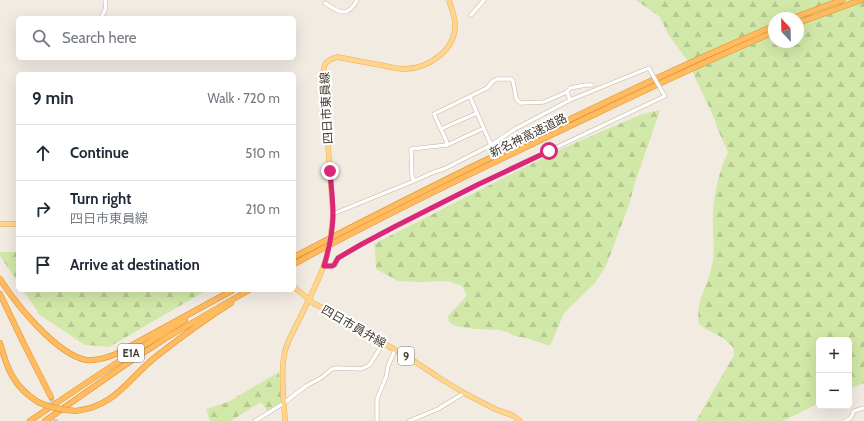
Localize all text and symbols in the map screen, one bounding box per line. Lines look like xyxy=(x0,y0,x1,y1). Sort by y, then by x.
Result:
north arrow xyxy=(768,12,804,48)
search box xyxy=(16,16,296,60)
icon: search xyxy=(30,27,52,49)
text: Search here xyxy=(62,29,137,47)
street label: 四日市東員線 xyxy=(317,72,335,144)
text: 9 min xyxy=(32,88,74,108)
text: Walk · 720 m xyxy=(207,90,280,106)
street label: 新名神高速道路 xyxy=(487,110,569,160)
icon: ahead xyxy=(32,142,54,164)
route start xyxy=(540,142,558,160)
text: Continue xyxy=(70,144,129,162)
text: 510 m xyxy=(245,145,280,161)
route end xyxy=(321,162,339,180)
text: Turn right xyxy=(70,190,131,208)
icon: right xyxy=(32,198,54,220)
text: 210 m xyxy=(246,201,280,217)
text: 四日市東員線 xyxy=(70,210,148,226)
icon: arrive xyxy=(32,254,54,276)
text: Arrive at destination xyxy=(70,256,200,274)
street label: 四日市員弁線 xyxy=(319,302,389,350)
map controls xyxy=(816,337,852,409)
button: + xyxy=(816,337,852,373)
road number: E1A xyxy=(118,344,144,362)
road number: 9 xyxy=(398,347,414,365)
button: − xyxy=(816,373,852,409)

